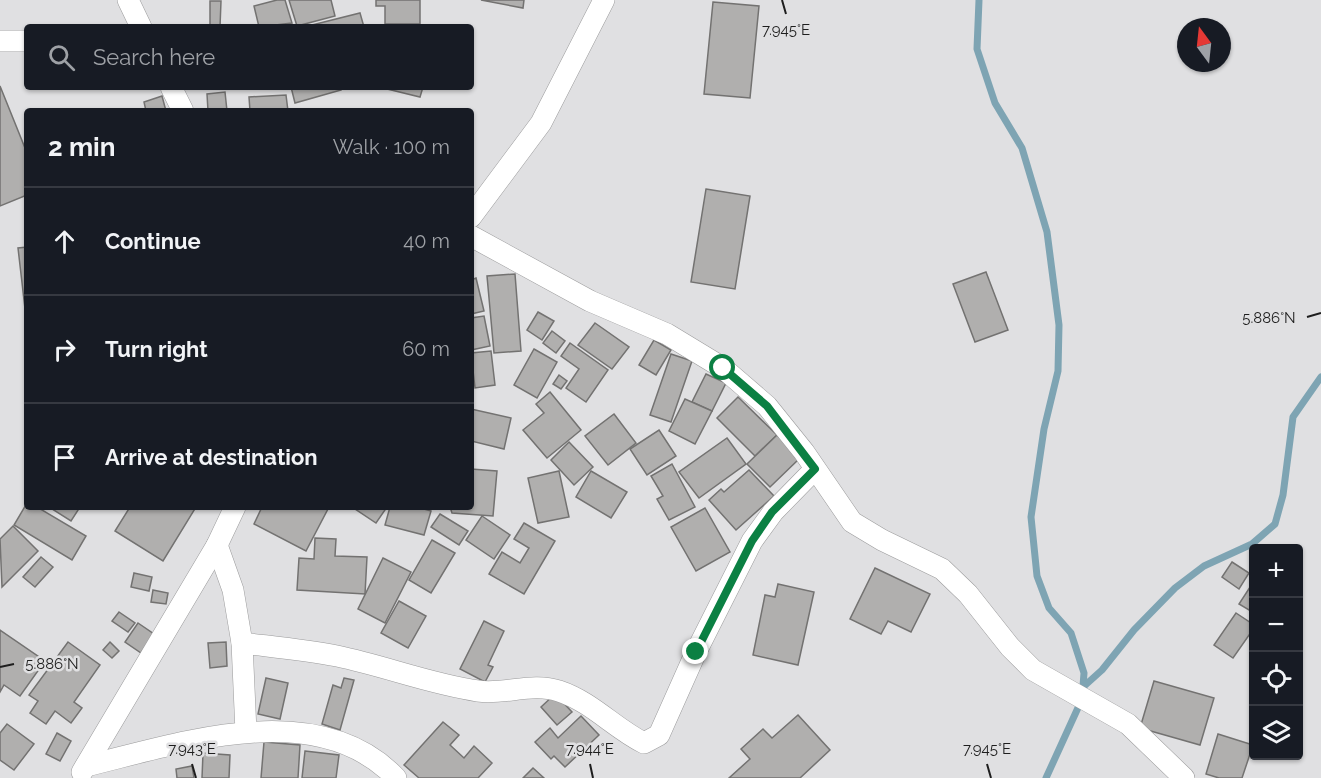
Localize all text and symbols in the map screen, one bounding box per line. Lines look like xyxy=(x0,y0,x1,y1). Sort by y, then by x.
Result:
north arrow xyxy=(1177,18,1231,72)
text: 7.945°E xyxy=(762,21,810,39)
search box xyxy=(24,24,474,90)
icon: search xyxy=(45,41,78,74)
text: Search here xyxy=(93,44,215,70)
text: 2 min xyxy=(48,132,115,162)
text: Walk · 100 m xyxy=(333,135,450,159)
icon: ahead xyxy=(48,225,81,258)
text: Continue xyxy=(105,228,201,254)
text: 40 m xyxy=(403,229,450,253)
text: 5.886°N xyxy=(1242,309,1296,327)
icon: right xyxy=(48,333,81,366)
text: Turn right xyxy=(105,336,208,362)
text: 60 m xyxy=(402,337,450,361)
route start xyxy=(709,354,735,380)
icon: arrive xyxy=(48,441,81,474)
text: Arrive at destination xyxy=(105,444,318,470)
map controls xyxy=(1249,544,1303,760)
button: + xyxy=(1249,544,1303,598)
button: − xyxy=(1249,598,1303,652)
route end xyxy=(682,638,708,664)
button: locate xyxy=(1249,652,1303,706)
text: 5.886°N xyxy=(25,655,79,673)
button: layers xyxy=(1249,706,1303,760)
text: 7.943°E xyxy=(168,740,216,758)
text: 7.944°E xyxy=(566,740,614,758)
text: 7.945°E xyxy=(963,740,1011,758)

